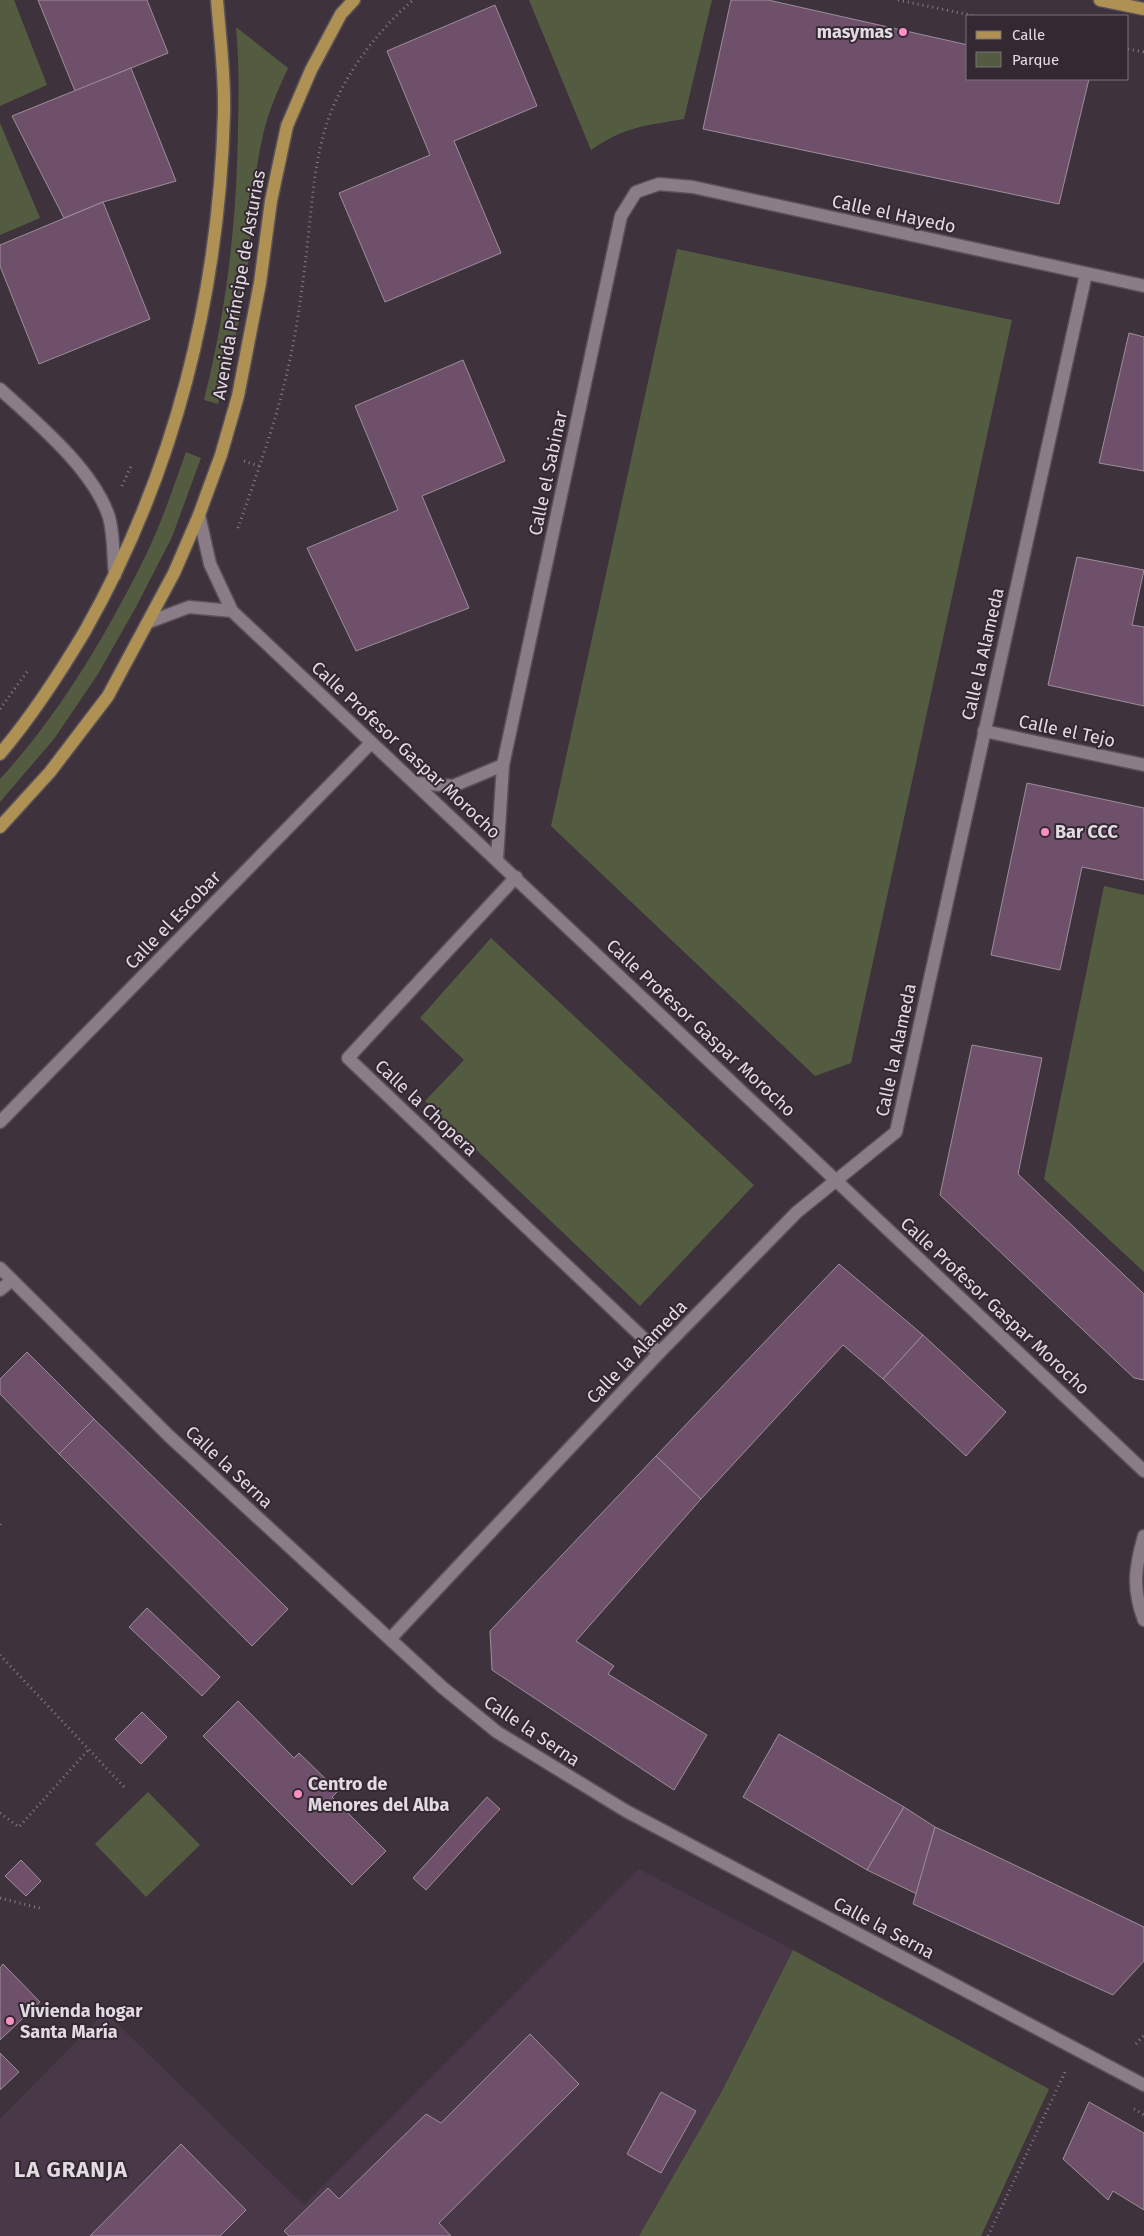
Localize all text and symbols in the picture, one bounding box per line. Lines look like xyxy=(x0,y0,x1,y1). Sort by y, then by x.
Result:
legend xyxy=(966,15,1129,80)
place label: masymas xyxy=(817,21,893,43)
marker: masymas xyxy=(897,26,909,38)
text: Calle xyxy=(1012,26,1045,44)
text: Parque xyxy=(1012,51,1059,69)
street label: Avenida Príncipe de Asturias xyxy=(208,169,270,401)
street label: Calle el Hayedo xyxy=(830,190,958,238)
street label: Calle el Sabinar xyxy=(524,409,572,537)
street label: Calle la Alameda xyxy=(957,586,1009,722)
street label: Calle Profesor Gaspar Morocho xyxy=(307,657,505,843)
street label: Calle el Tejo xyxy=(1017,710,1117,752)
place label: Bar CCC xyxy=(1055,821,1118,843)
marker: Bar CCC xyxy=(1039,826,1051,838)
street label: Calle el Escobar xyxy=(121,866,226,974)
street label: Calle Profesor Gaspar Morocho xyxy=(602,935,800,1121)
street label: Calle la Alameda xyxy=(871,981,921,1119)
street label: Calle la Chopera xyxy=(370,1055,482,1161)
street label: Calle Profesor Gaspar Morocho xyxy=(896,1213,1094,1399)
street label: Calle la Alameda xyxy=(582,1296,692,1408)
street label: Calle la Serna xyxy=(181,1421,277,1513)
street label: Calle la Serna xyxy=(480,1691,584,1771)
place label: Centro de Menores del Alba xyxy=(308,1773,449,1816)
marker: Centro de Menores del Alba xyxy=(292,1788,304,1800)
street label: Calle la Serna xyxy=(830,1892,938,1964)
place label: Vivienda hogar Santa María xyxy=(19,2000,143,2043)
marker: Vivienda hogar Santa María xyxy=(4,2015,16,2027)
district label: LA GRANJA xyxy=(14,2156,128,2183)

